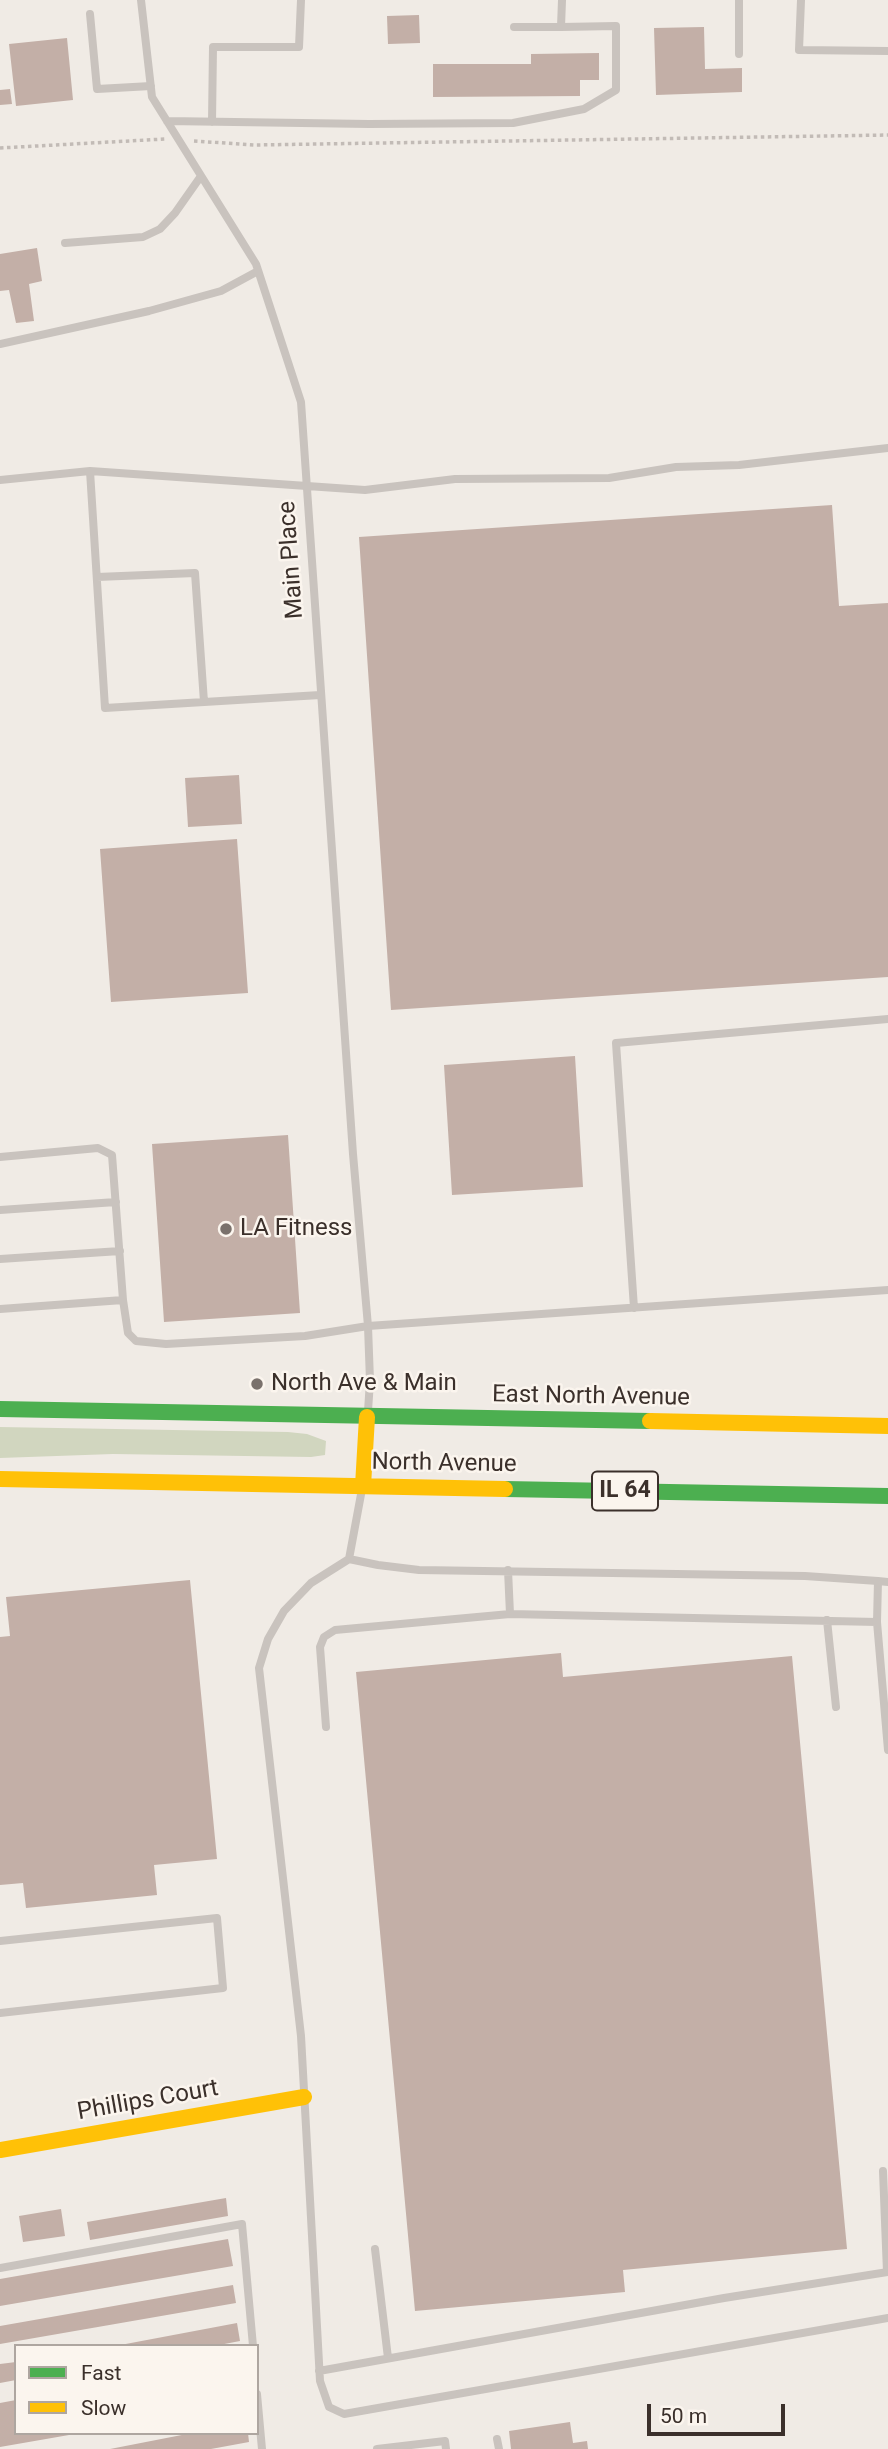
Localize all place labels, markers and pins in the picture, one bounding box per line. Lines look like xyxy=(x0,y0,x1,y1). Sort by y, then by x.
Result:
place label: LA Fitness xyxy=(240,1215,352,1243)
marker: LA Fitness xyxy=(218,1221,234,1237)
place label: North Ave & Main xyxy=(271,1370,457,1398)
marker: North Ave & Main xyxy=(249,1376,265,1392)

